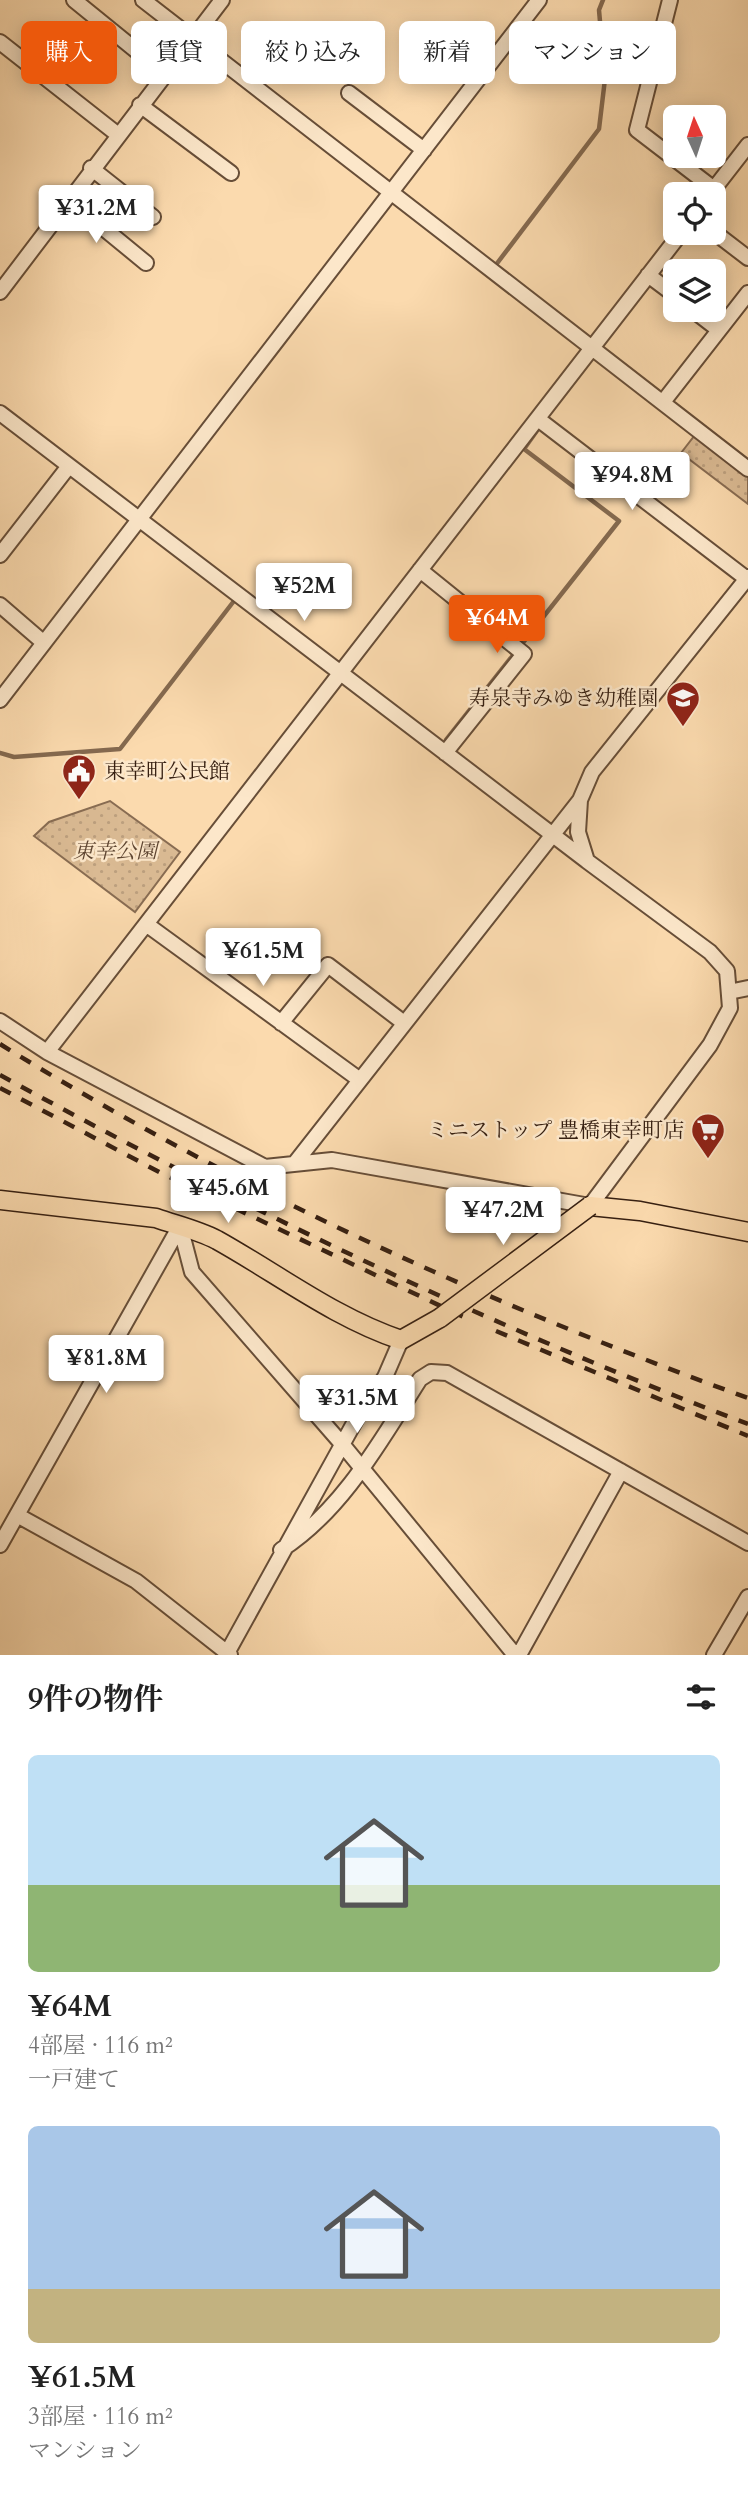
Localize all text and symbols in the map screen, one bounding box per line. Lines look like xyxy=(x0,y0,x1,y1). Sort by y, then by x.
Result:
chip: 購入 xyxy=(21,21,117,84)
chip: 賃貸 xyxy=(131,21,227,84)
chip: 絞り込み xyxy=(241,21,385,84)
chip: 新着 xyxy=(399,21,495,84)
chip: マンション xyxy=(509,21,676,84)
north arrow xyxy=(663,105,726,168)
map controls xyxy=(663,105,726,322)
button: locate xyxy=(663,182,726,245)
pin: ¥31.2M xyxy=(39,186,153,245)
text: ¥31.2M xyxy=(55,192,137,223)
button: layers xyxy=(663,259,726,322)
pin: ¥94.8M xyxy=(575,452,689,512)
text: ¥94.8M xyxy=(591,459,673,490)
pin: ¥52M xyxy=(263,564,345,623)
text: ¥52M xyxy=(272,570,336,601)
pin: ¥64M xyxy=(456,596,538,655)
text: ¥64M xyxy=(465,602,529,633)
school or university icon: 寿泉寺みゆき幼稚園 xyxy=(664,679,702,728)
place label: 寿泉寺みゆき幼稚園 xyxy=(469,684,658,713)
public building icon: 東幸町公民館 xyxy=(60,752,98,801)
place label: 東幸町公民館 xyxy=(104,757,230,786)
park label: 東幸公園 xyxy=(73,837,160,866)
pin: ¥61.5M xyxy=(206,928,320,988)
text: ¥61.5M xyxy=(222,935,304,966)
supermarket icon: ミニストップ 豊橋東幸町店 xyxy=(689,1111,727,1160)
place label: ミニストップ 豊橋東幸町店 xyxy=(427,1116,684,1145)
pin: ¥45.6M xyxy=(171,1166,285,1225)
text: ¥45.6M xyxy=(187,1172,269,1203)
pin: ¥47.2M xyxy=(446,1188,560,1247)
text: ¥47.2M xyxy=(462,1194,544,1225)
pin: ¥81.8M xyxy=(49,1336,163,1395)
text: ¥81.8M xyxy=(65,1342,147,1373)
pin: ¥31.5M xyxy=(300,1376,414,1435)
text: ¥31.5M xyxy=(316,1382,398,1413)
icon: filters xyxy=(682,1678,720,1716)
text: 9件の物件 xyxy=(28,1679,163,1720)
icon: home xyxy=(311,1800,437,1926)
text: ¥64M xyxy=(28,1986,112,2027)
text: 4部屋 · 116 m² xyxy=(28,2030,173,2061)
text: 一戸建て xyxy=(28,2064,120,2095)
icon: home xyxy=(311,2171,437,2297)
text: ¥61.5M xyxy=(28,2357,136,2398)
text: 3部屋 · 116 m² xyxy=(28,2401,173,2432)
text: マンション xyxy=(28,2435,142,2466)

